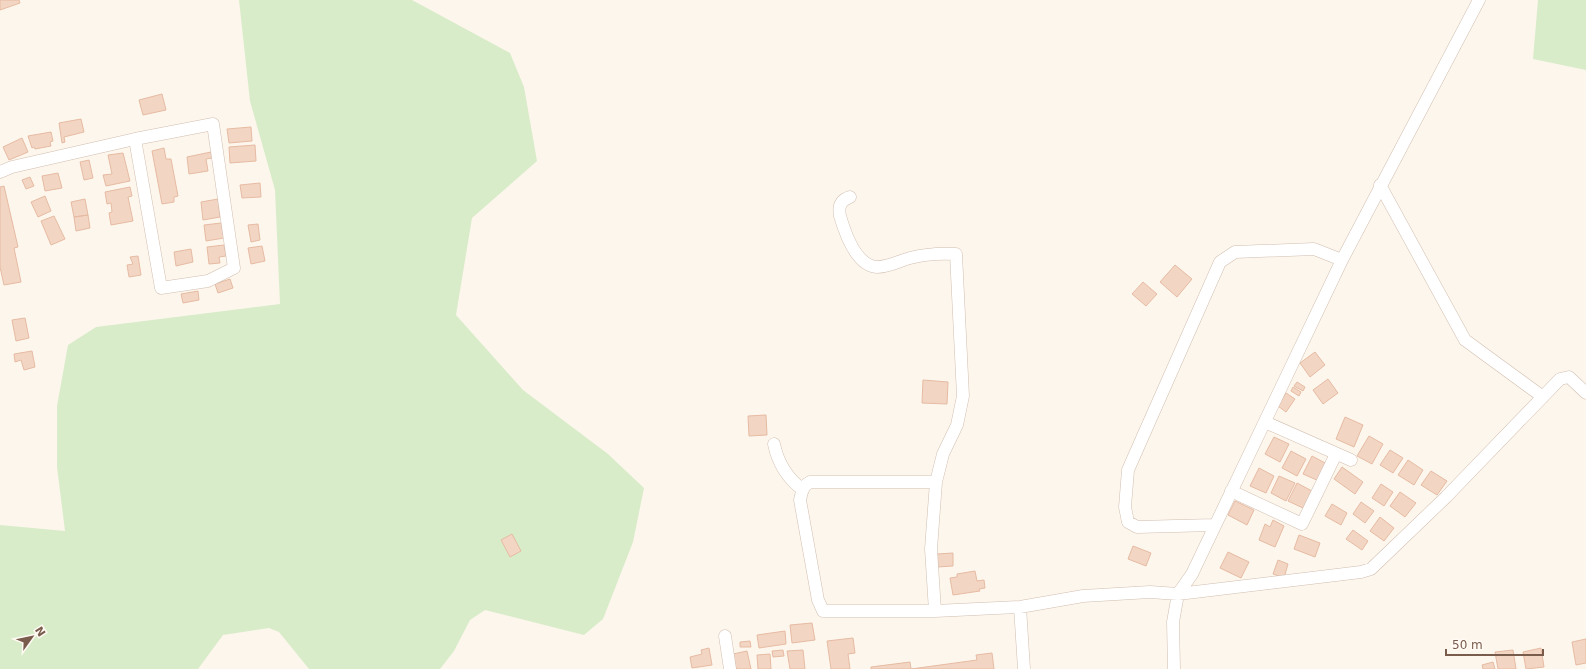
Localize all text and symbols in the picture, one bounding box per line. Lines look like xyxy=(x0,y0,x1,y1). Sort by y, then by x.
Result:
north arrow xyxy=(12,617,52,657)
text: N xyxy=(32,624,48,639)
scale bar xyxy=(1446,631,1543,657)
text: 50 m xyxy=(1452,638,1483,652)

